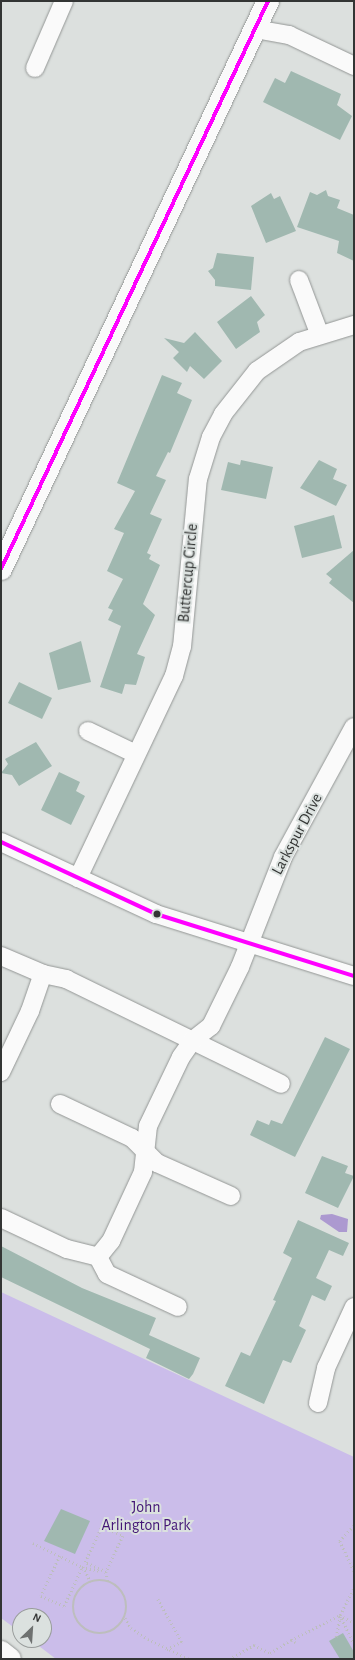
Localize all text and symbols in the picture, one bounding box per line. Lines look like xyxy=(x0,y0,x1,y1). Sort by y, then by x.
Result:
street label: Buttercup Circle xyxy=(174,523,202,623)
street label: Larkspur Drive xyxy=(268,790,326,878)
unlabelled marker xyxy=(152,909,162,919)
park label: John Arlington Park xyxy=(101,1497,191,1535)
north arrow xyxy=(12,1608,52,1648)
text: N xyxy=(31,1611,43,1624)

